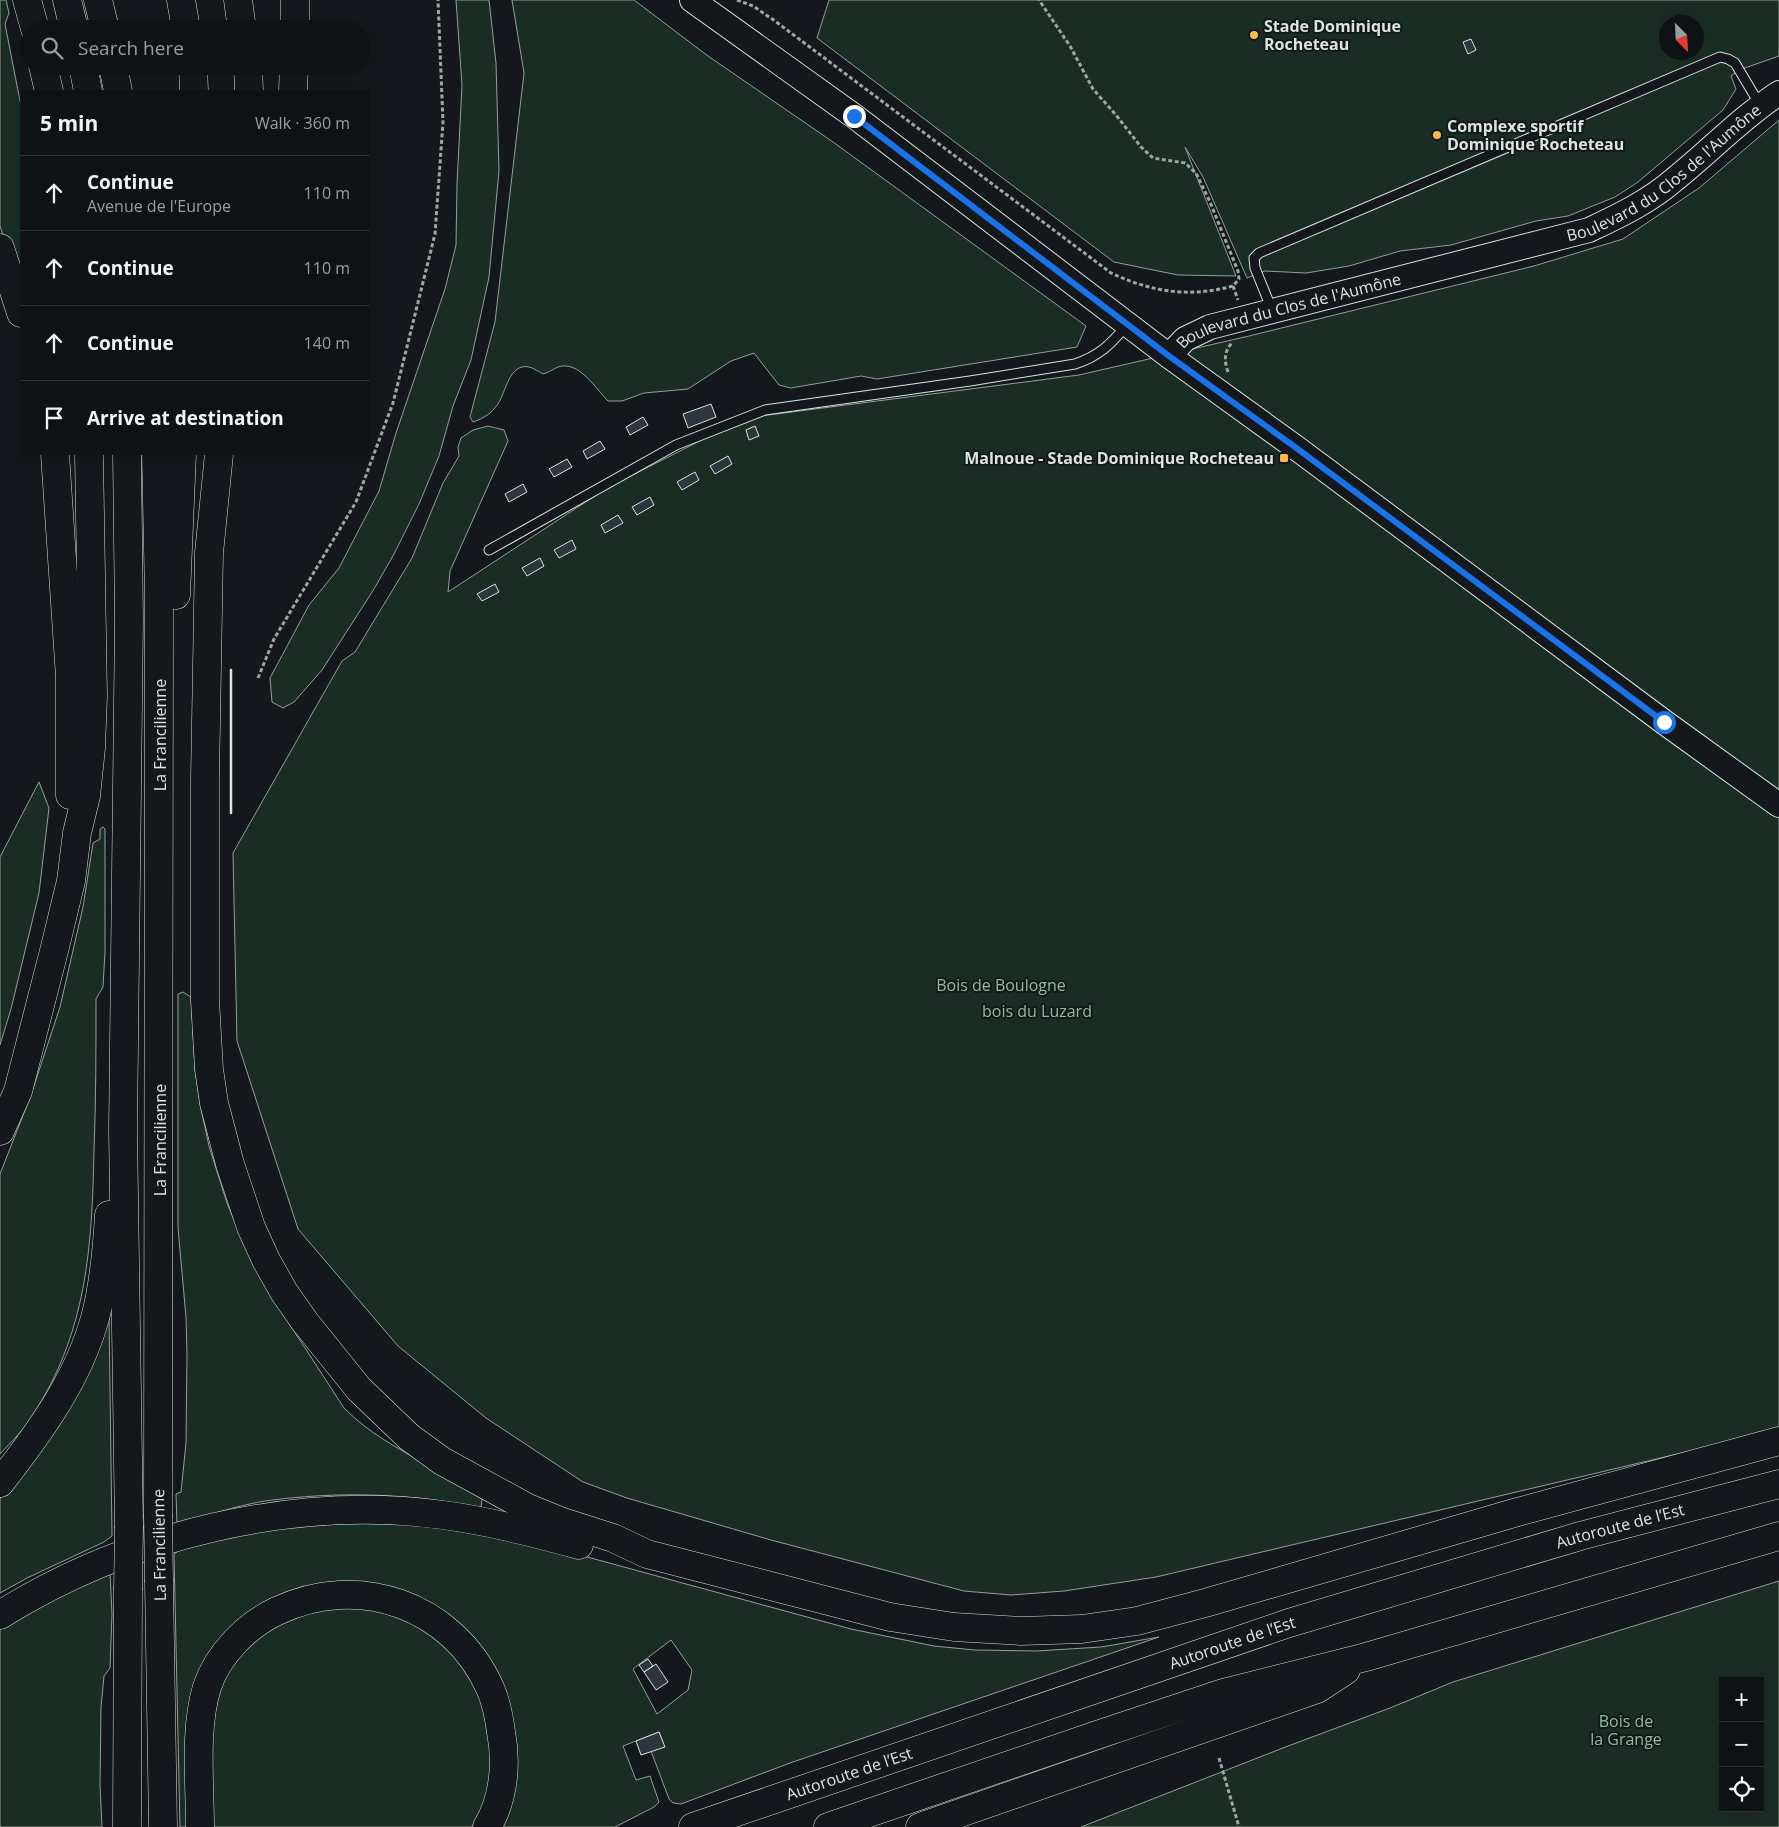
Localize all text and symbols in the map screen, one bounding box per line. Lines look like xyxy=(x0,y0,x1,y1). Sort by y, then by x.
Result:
place label: Stade Dominique Rocheteau xyxy=(1264,15,1401,55)
north arrow xyxy=(1659,15,1704,60)
search box xyxy=(20,20,370,75)
marker: Stade Dominique Rocheteau xyxy=(1248,29,1260,41)
icon: search xyxy=(38,34,66,62)
text: Search here xyxy=(78,35,184,61)
street label: Boulevard du Clos de l'Aumône xyxy=(1564,99,1765,246)
route end xyxy=(843,105,866,128)
text: 5 min xyxy=(40,109,98,137)
text: Walk · 360 m xyxy=(255,112,350,134)
place label: Complexe sportif Dominique Rocheteau xyxy=(1447,115,1624,155)
marker: Complexe sportif Dominique Rocheteau xyxy=(1431,129,1443,141)
text: Continue xyxy=(87,169,174,195)
icon: ahead xyxy=(40,179,68,207)
text: 110 m xyxy=(304,182,350,204)
text: Avenue de l'Europe xyxy=(87,195,231,217)
icon: ahead xyxy=(40,254,68,282)
text: Continue xyxy=(87,255,174,281)
text: 110 m xyxy=(304,257,350,279)
street label: Boulevard du Clos de l'Aumône xyxy=(1171,268,1403,353)
icon: ahead xyxy=(40,329,68,357)
text: Continue xyxy=(87,330,174,356)
text: 140 m xyxy=(304,332,350,354)
icon: arrive xyxy=(40,404,68,432)
text: Arrive at destination xyxy=(87,405,284,431)
place label: Malnoue - Stade Dominique Rocheteau xyxy=(964,447,1274,469)
marker: Malnoue - Stade Dominique Rocheteau xyxy=(1278,452,1290,464)
street label: La Francilienne xyxy=(149,679,171,791)
route start xyxy=(1653,711,1676,734)
park label: Bois de Boulogne xyxy=(936,974,1066,996)
park label: bois du Luzard xyxy=(982,1000,1092,1022)
street label: La Francilienne xyxy=(149,1084,171,1196)
street label: La Francilienne xyxy=(147,1489,171,1601)
street label: Autoroute de l’Est xyxy=(1553,1498,1687,1554)
street label: Autoroute de l’Est xyxy=(1166,1611,1298,1674)
map controls xyxy=(1719,1677,1764,1812)
button: + xyxy=(1719,1677,1764,1722)
park label: Bois de la Grange xyxy=(1590,1710,1662,1750)
button: − xyxy=(1719,1722,1764,1767)
street label: Autoroute de l’Est xyxy=(783,1742,915,1805)
button: locate xyxy=(1719,1767,1764,1812)

